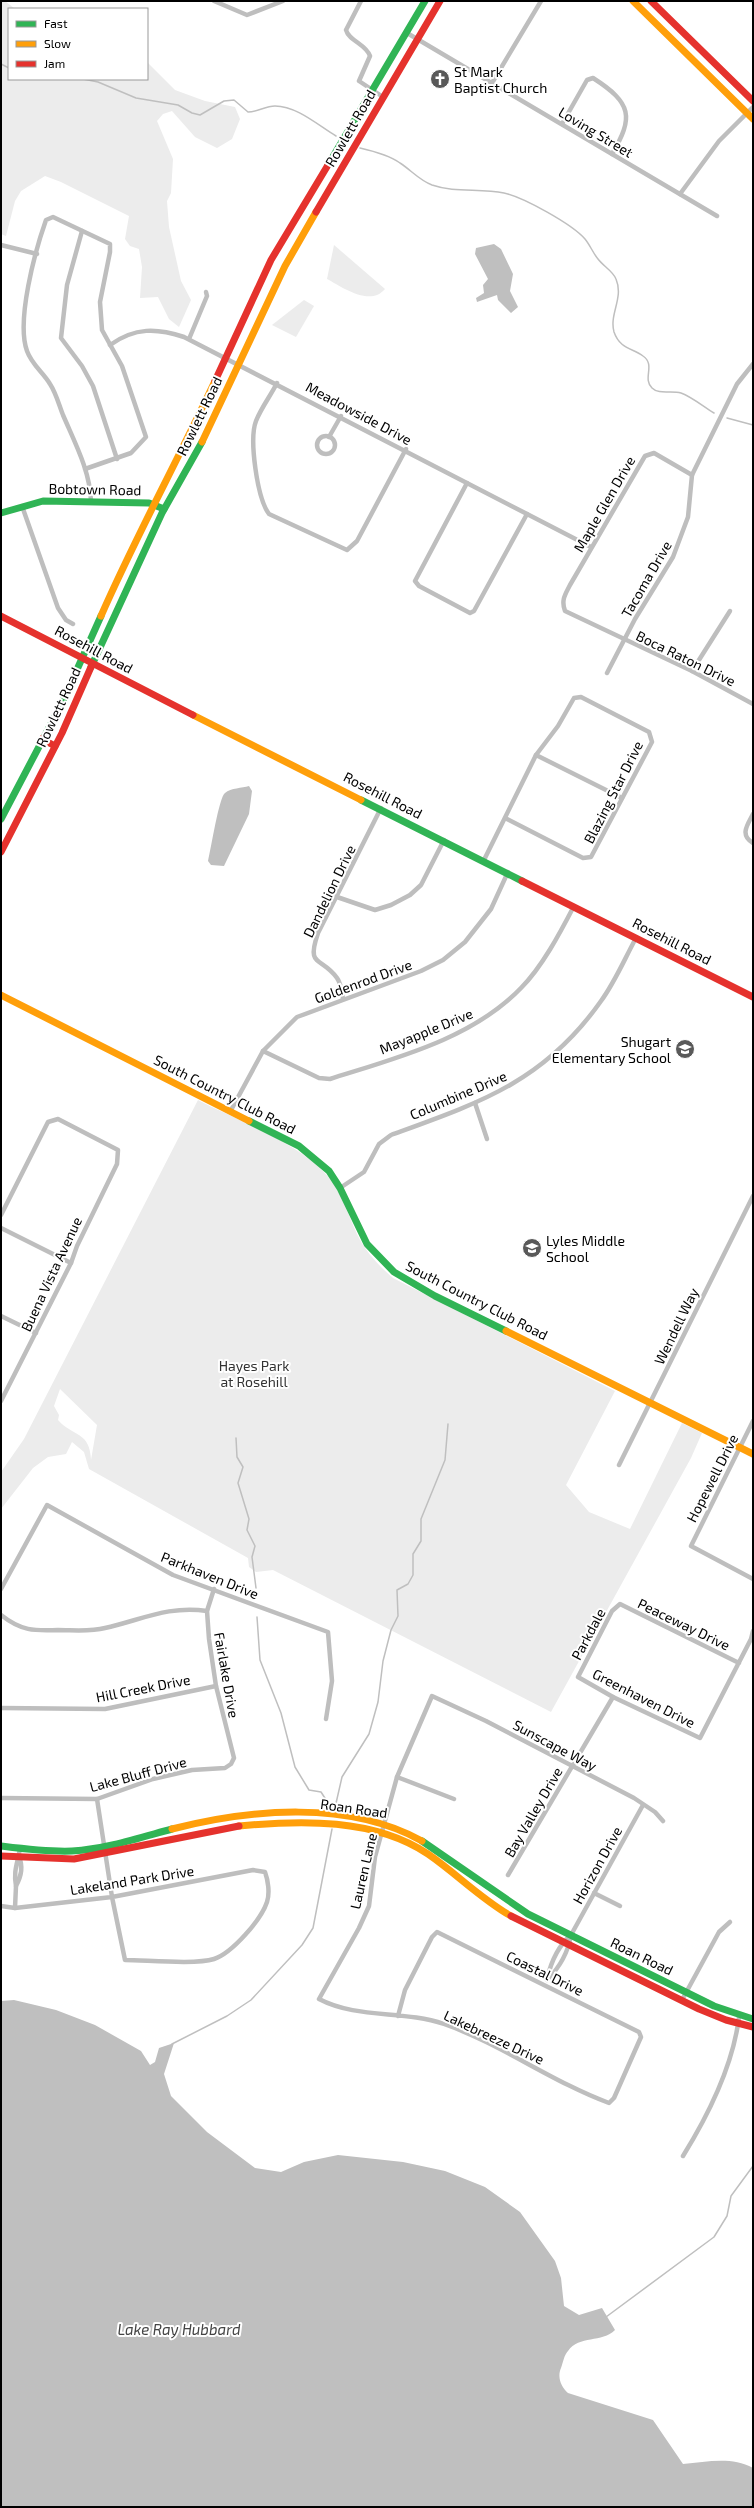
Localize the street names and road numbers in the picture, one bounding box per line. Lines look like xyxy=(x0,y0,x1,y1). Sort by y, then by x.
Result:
street label: Rowlett Road xyxy=(321,87,379,169)
street label: Loving Street xyxy=(556,103,636,161)
street label: Rowlett Road xyxy=(173,374,225,458)
street label: Meadowside Drive xyxy=(303,378,415,448)
street label: Maple Glen Drive xyxy=(570,453,638,555)
street label: Bobtown Road xyxy=(48,480,142,498)
street label: Tacoma Drive xyxy=(617,538,675,620)
street label: Rosehill Road xyxy=(52,621,136,677)
street label: Boca Raton Drive xyxy=(634,627,738,689)
street label: Rowlett Road xyxy=(32,665,84,749)
street label: Blazing Star Drive xyxy=(580,738,646,846)
street label: Rosehill Road xyxy=(341,768,425,822)
street label: Dandelion Drive xyxy=(299,842,359,940)
street label: Rosehill Road xyxy=(630,914,714,968)
street label: Goldenrod Drive xyxy=(312,956,414,1006)
street label: Mayapple Drive xyxy=(377,1005,475,1057)
street label: South Country Club Road xyxy=(151,1051,299,1137)
street label: Columbine Drive xyxy=(407,1067,509,1123)
street label: Buena Vista Avenue xyxy=(17,1214,85,1334)
street label: South Country Club Road xyxy=(403,1257,551,1343)
street label: Wendell Way xyxy=(650,1284,702,1367)
street label: Hopewell Drive xyxy=(683,1431,741,1525)
street label: Parkhaven Drive xyxy=(159,1548,261,1602)
street label: Peaceway Drive xyxy=(635,1594,733,1654)
street label: Parkdale xyxy=(567,1605,609,1663)
street label: Fairlake Drive xyxy=(211,1631,243,1719)
street label: Greenhaven Drive xyxy=(590,1665,698,1731)
street label: Hill Creek Drive xyxy=(94,1671,192,1705)
street label: Sunscape Way xyxy=(510,1716,600,1774)
street label: Lake Bluff Drive xyxy=(88,1753,188,1795)
street label: Bay Valley Drive xyxy=(500,1764,566,1860)
street label: Roan Road xyxy=(319,1795,389,1821)
street label: Horizon Drive xyxy=(569,1823,625,1907)
street label: Lauren Lane xyxy=(346,1831,380,1911)
street label: Lakeland Park Drive xyxy=(69,1862,195,1898)
street label: Roan Road xyxy=(608,1934,676,1978)
street label: Coastal Drive xyxy=(504,1947,586,1999)
street label: Lakebreeze Drive xyxy=(441,2006,547,2068)

